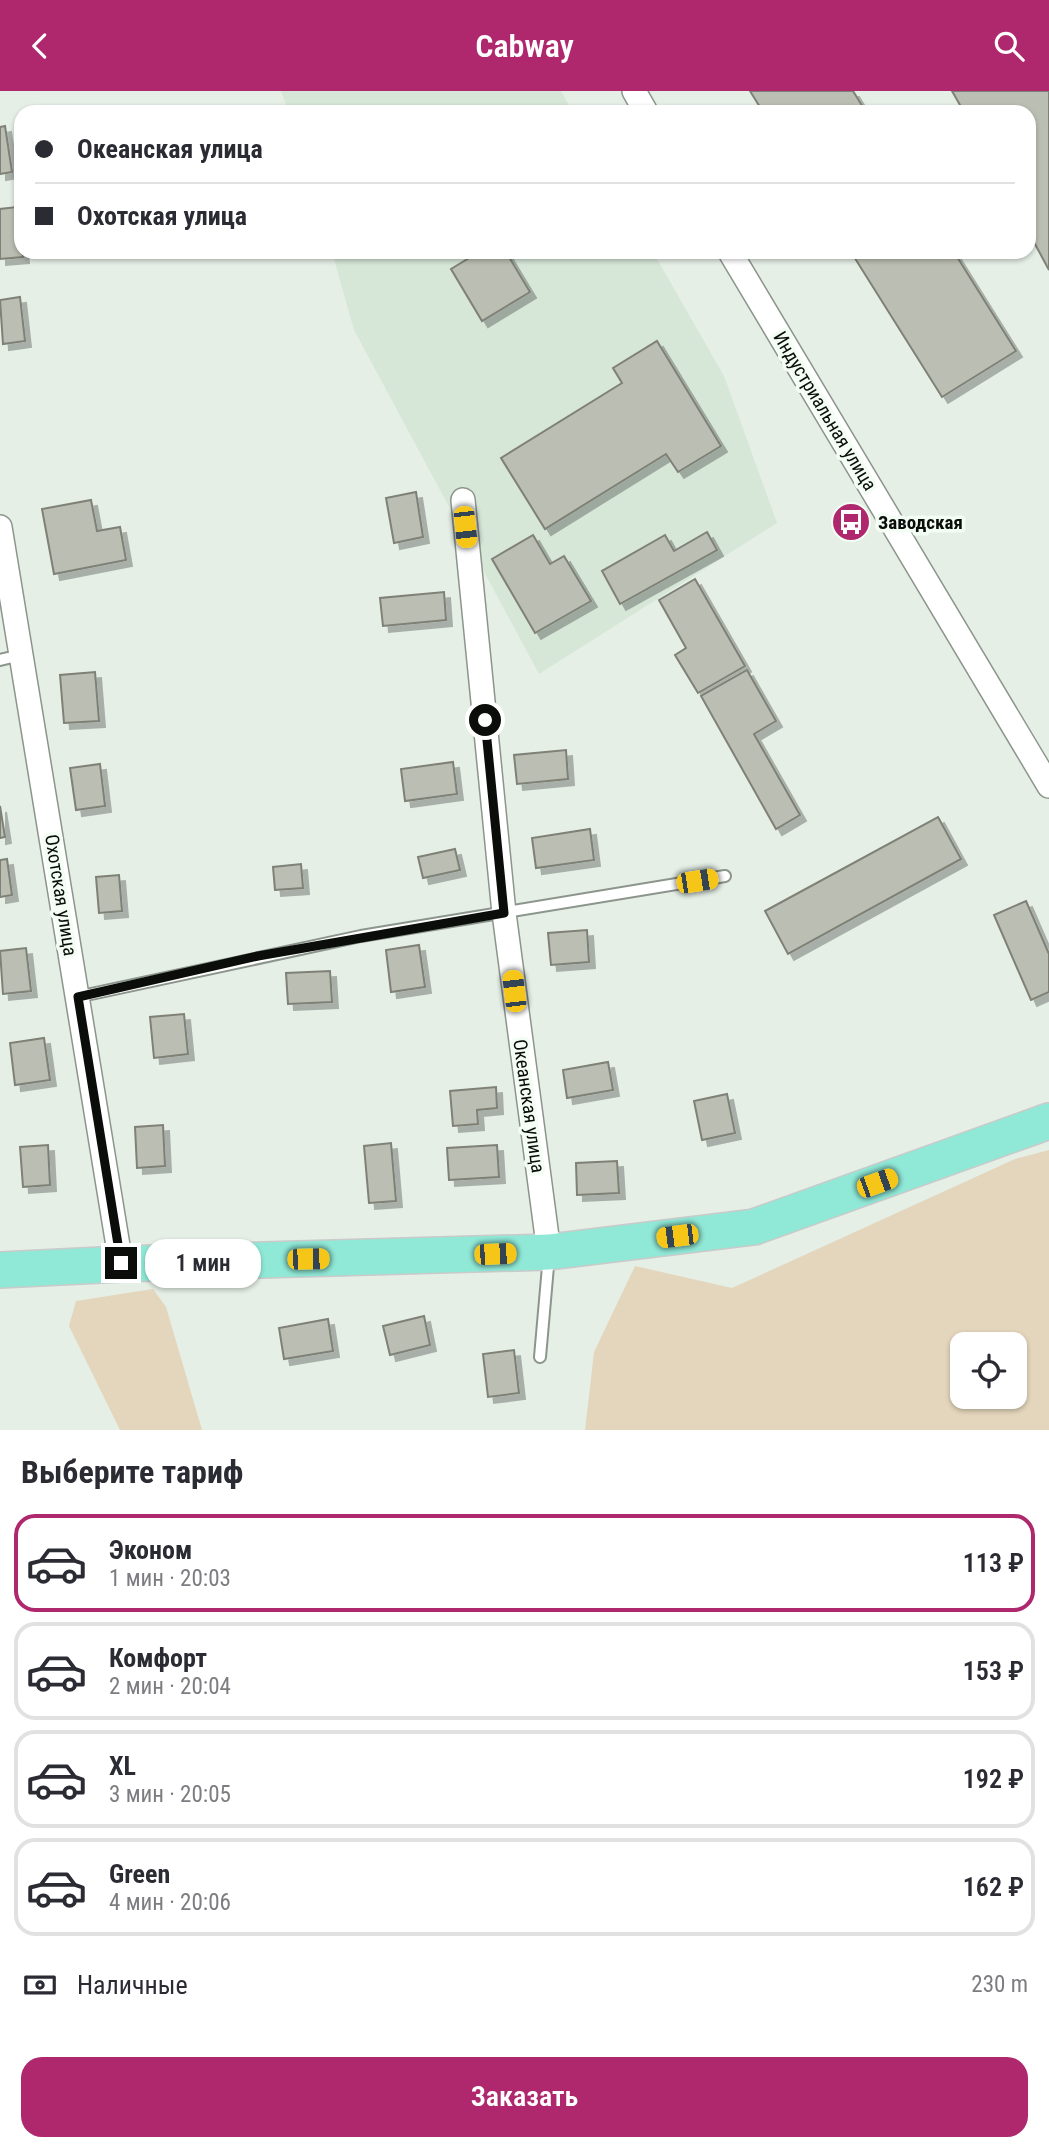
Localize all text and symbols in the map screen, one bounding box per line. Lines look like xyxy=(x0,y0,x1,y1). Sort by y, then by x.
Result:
icon: back xyxy=(21,27,59,65)
text: Cabway xyxy=(475,27,574,65)
icon: search xyxy=(990,27,1028,65)
text: Океанская улица xyxy=(77,134,263,164)
text: Охотская улица xyxy=(77,201,247,231)
street label: Индустриальная улица xyxy=(768,327,882,495)
bus stop icon: Заводская xyxy=(830,501,872,543)
car xyxy=(453,505,478,549)
place label: Заводская xyxy=(878,511,963,534)
route start xyxy=(469,704,501,736)
street label: Охотская улица xyxy=(40,833,82,957)
car xyxy=(675,867,720,895)
car xyxy=(502,969,527,1013)
street label: Океанская улица xyxy=(508,1038,550,1174)
car xyxy=(854,1166,901,1200)
car xyxy=(655,1223,700,1249)
callout: 1 мин xyxy=(146,1239,261,1287)
car xyxy=(474,1243,517,1265)
route end xyxy=(105,1247,137,1279)
car xyxy=(287,1248,330,1270)
text: 1 мин xyxy=(175,1250,231,1277)
map controls xyxy=(950,1332,1027,1409)
button: locate xyxy=(950,1332,1027,1409)
text: Выберите тариф xyxy=(21,1453,243,1491)
icon: car xyxy=(25,1532,88,1595)
text: Эконом xyxy=(109,1535,192,1565)
text: 113 ₽ xyxy=(963,1548,1024,1578)
text: 1 мин · 20:03 xyxy=(109,1565,231,1592)
icon: car xyxy=(25,1640,88,1703)
text: Комфорт xyxy=(109,1643,207,1673)
text: 153 ₽ xyxy=(963,1656,1024,1686)
text: 2 мин · 20:04 xyxy=(109,1673,231,1700)
icon: car xyxy=(25,1748,88,1811)
text: XL xyxy=(109,1751,136,1781)
text: 192 ₽ xyxy=(963,1764,1024,1794)
text: 3 мин · 20:05 xyxy=(109,1781,231,1808)
icon: car xyxy=(25,1856,88,1919)
text: Green xyxy=(109,1859,170,1889)
text: 162 ₽ xyxy=(963,1872,1024,1902)
text: 4 мин · 20:06 xyxy=(109,1889,231,1916)
icon: cash xyxy=(21,1966,59,2004)
text: Наличные xyxy=(77,1970,188,2000)
text: 230 m xyxy=(971,1971,1028,1998)
button: Заказать xyxy=(21,2057,1028,2137)

